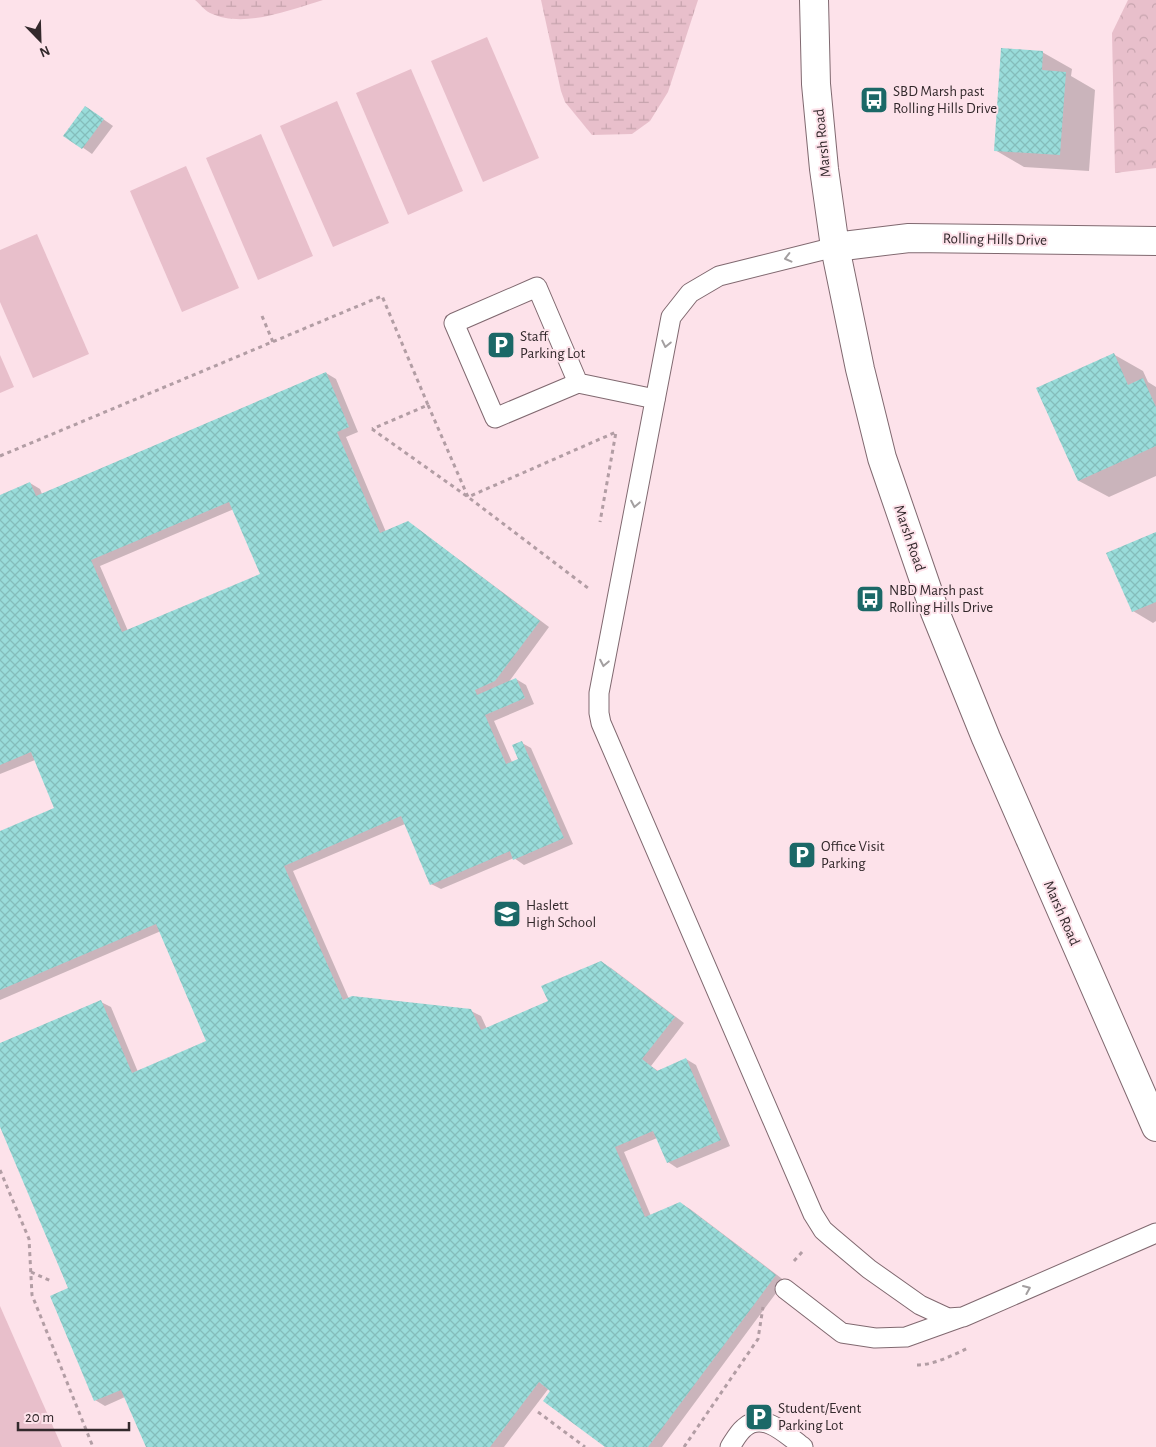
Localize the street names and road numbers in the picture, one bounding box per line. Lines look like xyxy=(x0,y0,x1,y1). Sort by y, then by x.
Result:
street label: Marsh Road xyxy=(811,108,834,178)
street label: Rolling Hills Drive xyxy=(943,231,1047,248)
street label: Marsh Road xyxy=(891,503,928,573)
street label: Marsh Road xyxy=(1041,879,1083,948)

